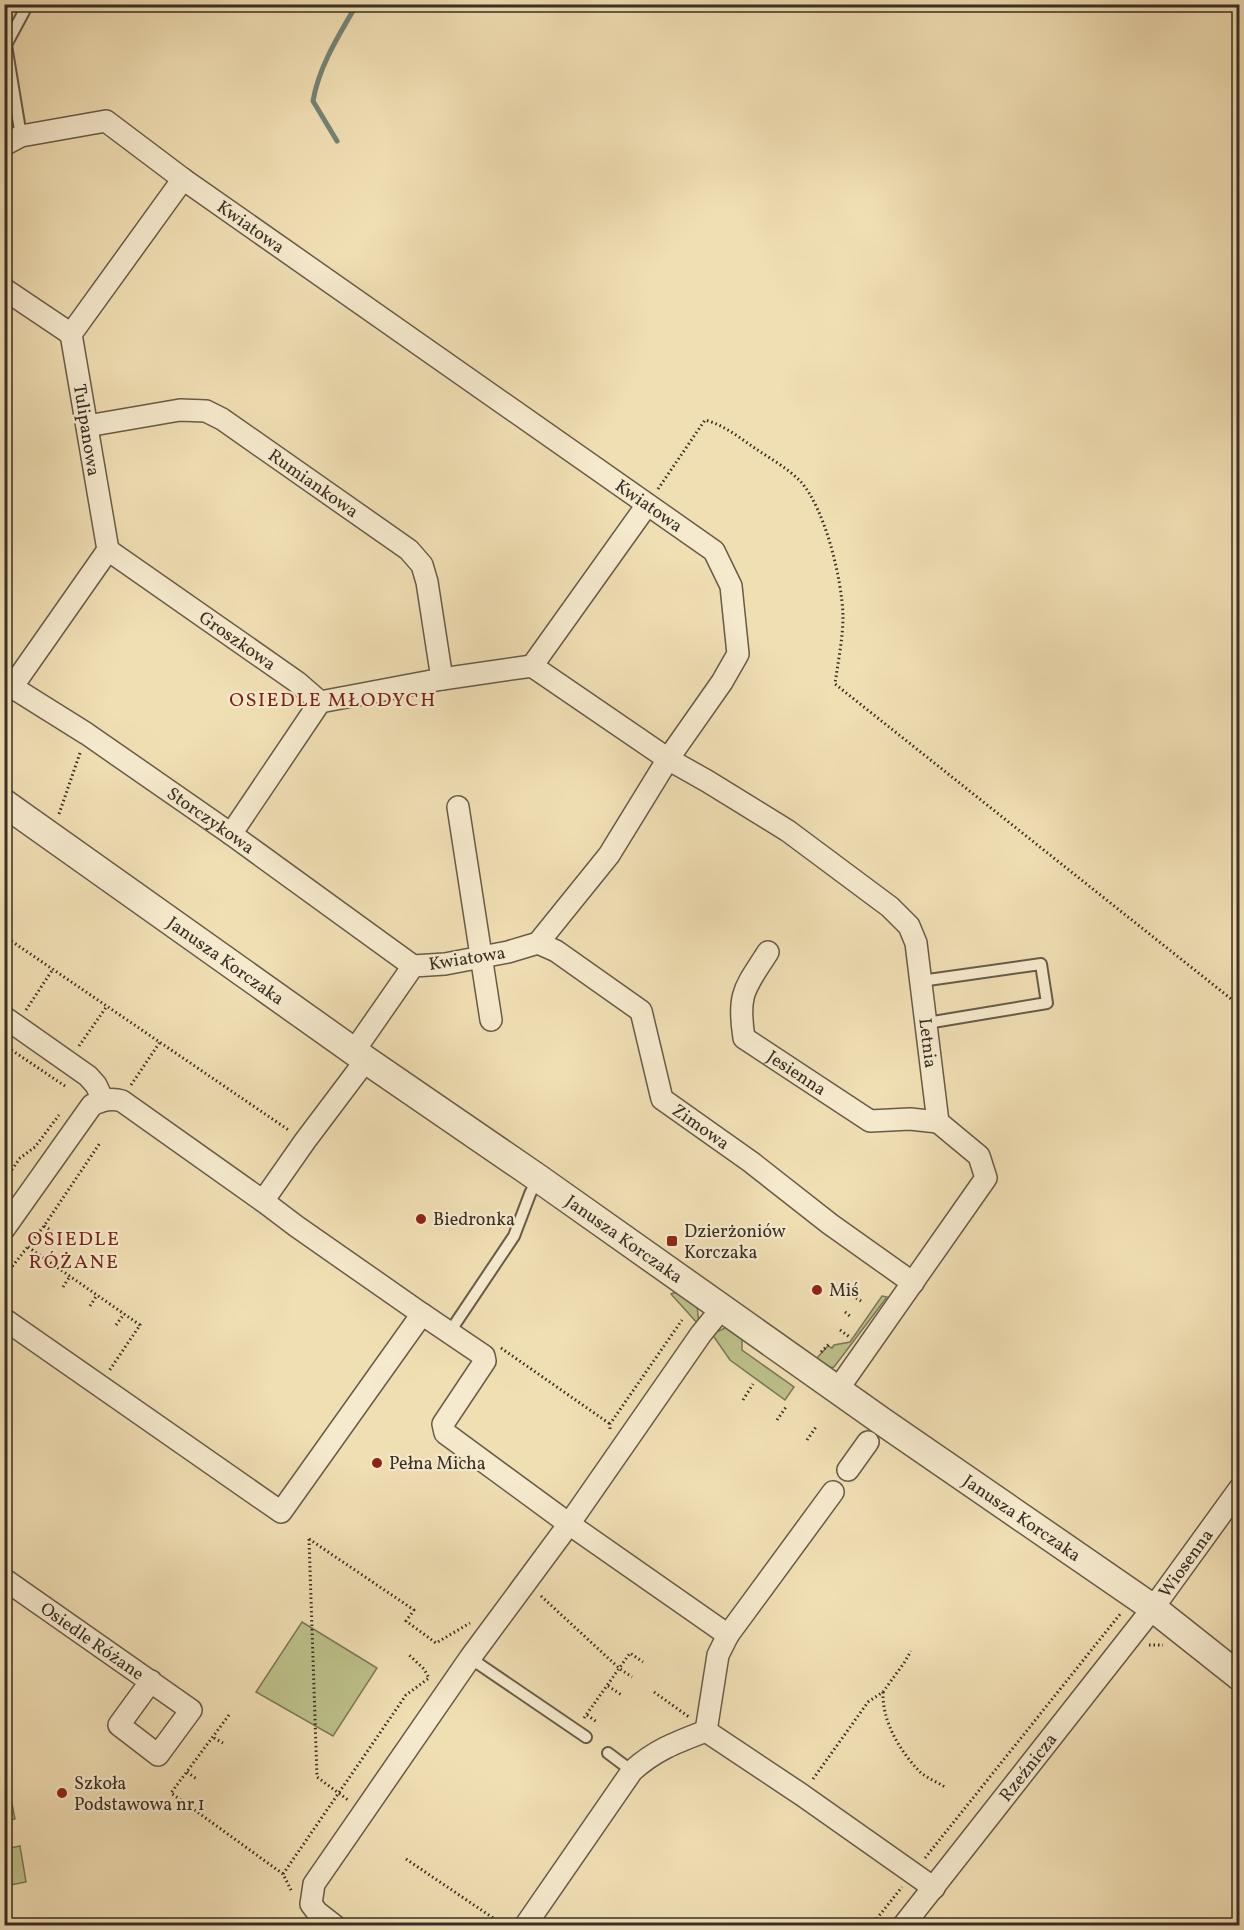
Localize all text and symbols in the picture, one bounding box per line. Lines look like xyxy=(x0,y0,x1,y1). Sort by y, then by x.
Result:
street label: Kwiatowa xyxy=(211,195,289,260)
street label: Tulipanowa xyxy=(66,382,105,478)
street label: Rumiankowa xyxy=(262,444,363,525)
street label: Kwiatowa xyxy=(609,474,687,539)
street label: Groszkowa xyxy=(193,606,280,677)
district label: OSIEDLE MŁODYCH xyxy=(229,687,437,715)
street label: Storczykowa xyxy=(161,782,259,861)
street label: Janusza Korczaka xyxy=(161,911,289,1012)
street label: Kwiatowa xyxy=(427,941,507,978)
street label: Letnia xyxy=(911,1017,942,1070)
street label: Jesienna xyxy=(761,1045,831,1103)
street label: Zimowa xyxy=(666,1099,734,1157)
street label: Janusza Korczaka xyxy=(559,1190,687,1290)
place label: Biedronka xyxy=(433,1208,515,1233)
marker: Biedronka xyxy=(414,1212,428,1226)
place label: Dzierżoniów Korczaka xyxy=(684,1220,786,1266)
district label: OSIEDLE RÓŻANE xyxy=(27,1226,121,1277)
marker: Dzierżoniów Korczaka xyxy=(665,1234,679,1248)
place label: Miś xyxy=(829,1279,859,1304)
marker: Miś xyxy=(810,1283,824,1297)
place label: Pełna Micha xyxy=(389,1452,486,1477)
marker: Pełna Micha xyxy=(370,1456,384,1470)
street label: Janusza Korczaka xyxy=(957,1469,1085,1569)
street label: Wiosenna xyxy=(1153,1525,1220,1603)
street label: Osiedle Różane xyxy=(35,1597,148,1687)
street label: Rzeźnicza xyxy=(994,1728,1064,1808)
place label: Szkoła Podstawowa nr 1 xyxy=(74,1772,205,1818)
marker: Szkoła Podstawowa nr 1 xyxy=(55,1786,69,1800)

